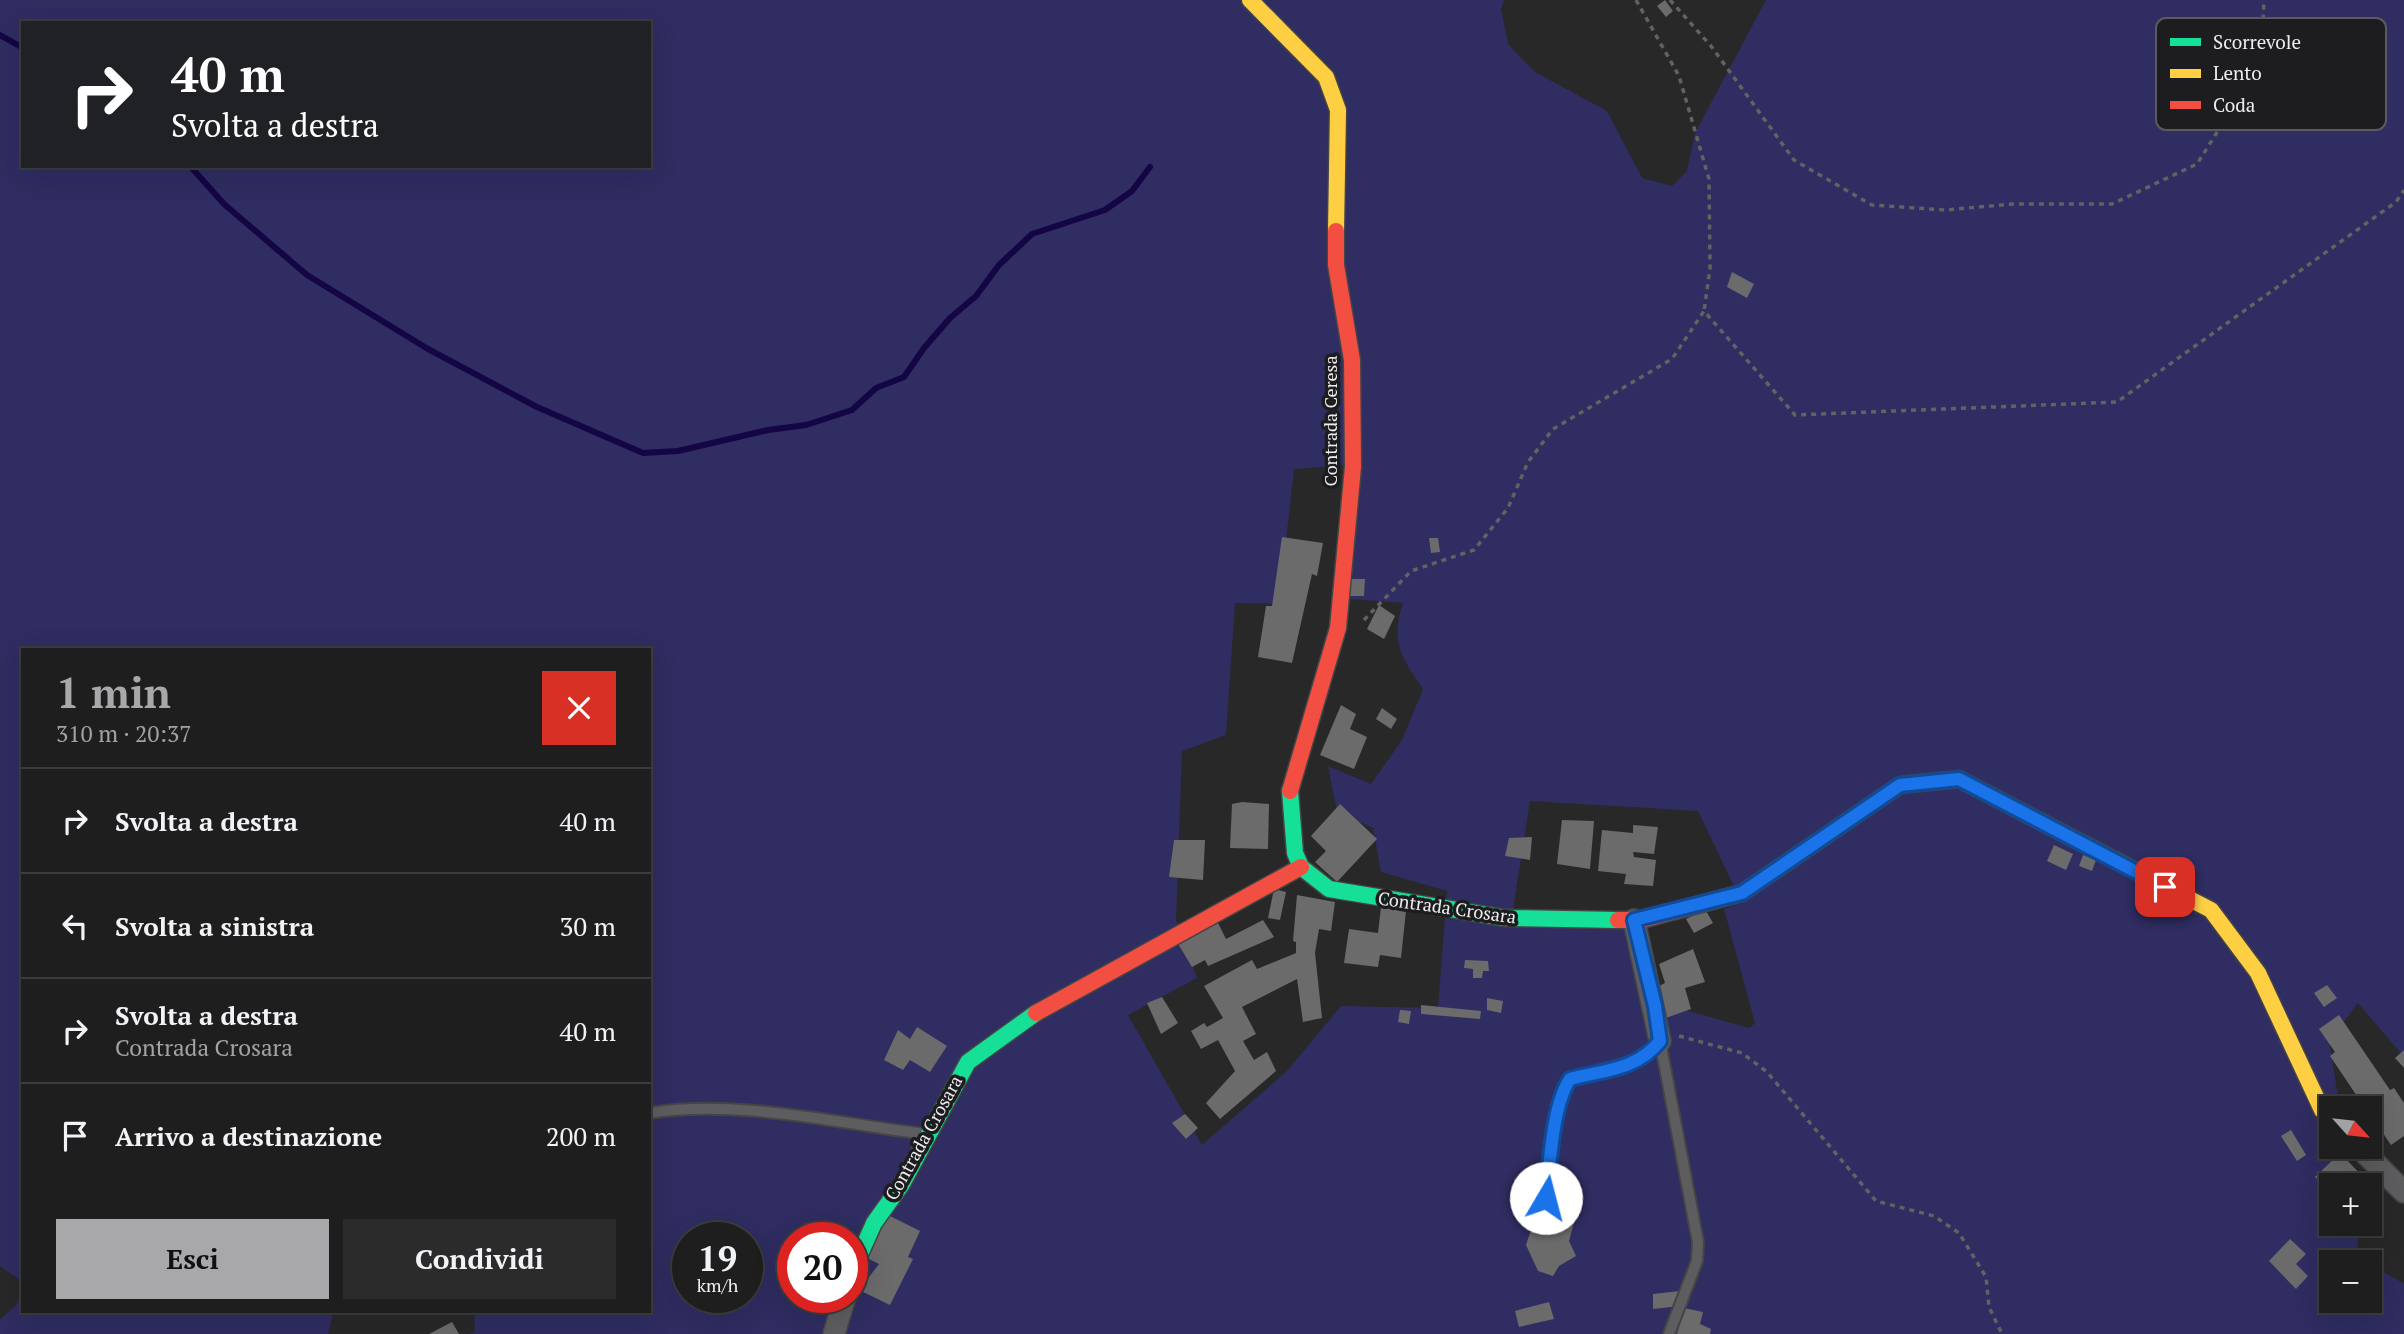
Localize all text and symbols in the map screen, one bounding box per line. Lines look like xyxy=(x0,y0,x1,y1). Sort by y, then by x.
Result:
legend xyxy=(2156,18,2386,130)
text: Scorrevole xyxy=(2213,29,2301,54)
text: 40 m xyxy=(171,41,285,106)
icon: right xyxy=(56,49,147,140)
text: Lento xyxy=(2213,60,2262,85)
text: Coda xyxy=(2213,92,2256,117)
text: Svolta a destra xyxy=(171,104,379,146)
street label: Contrada Ceresa xyxy=(1318,355,1342,487)
text: 1 min xyxy=(56,664,171,720)
button: close xyxy=(542,671,616,745)
text: 310 m · 20:37 xyxy=(56,718,191,749)
icon: right xyxy=(56,802,94,840)
text: Svolta a destra xyxy=(115,804,298,838)
text: 40 m xyxy=(560,804,616,838)
pin xyxy=(2135,857,2195,917)
icon: arrive xyxy=(2146,868,2184,906)
street label: Contrada Crosara xyxy=(1376,885,1518,929)
icon: left xyxy=(56,907,94,945)
text: Svolta a sinistra xyxy=(115,909,314,943)
text: 30 m xyxy=(560,909,616,943)
text: Svolta a destra xyxy=(115,998,298,1032)
icon: right xyxy=(56,1012,94,1050)
text: 40 m xyxy=(560,1014,616,1048)
text: Contrada Crosara xyxy=(115,1032,293,1063)
street label: Contrada Crosara xyxy=(879,1071,967,1204)
north arrow xyxy=(2319,1096,2382,1158)
map controls xyxy=(2319,1096,2382,1313)
icon: arrive xyxy=(56,1117,94,1155)
text: Arrivo a destinazione xyxy=(115,1119,382,1153)
text: 200 m xyxy=(546,1119,616,1153)
position arrow xyxy=(1509,1161,1583,1235)
button: + xyxy=(2319,1173,2382,1236)
button: Esci xyxy=(56,1219,329,1299)
button: Condividi xyxy=(343,1219,616,1299)
speed limit sign: 20 xyxy=(777,1222,868,1313)
text: 19 xyxy=(698,1235,737,1281)
button: − xyxy=(2319,1250,2382,1313)
text: km/h xyxy=(697,1273,738,1297)

